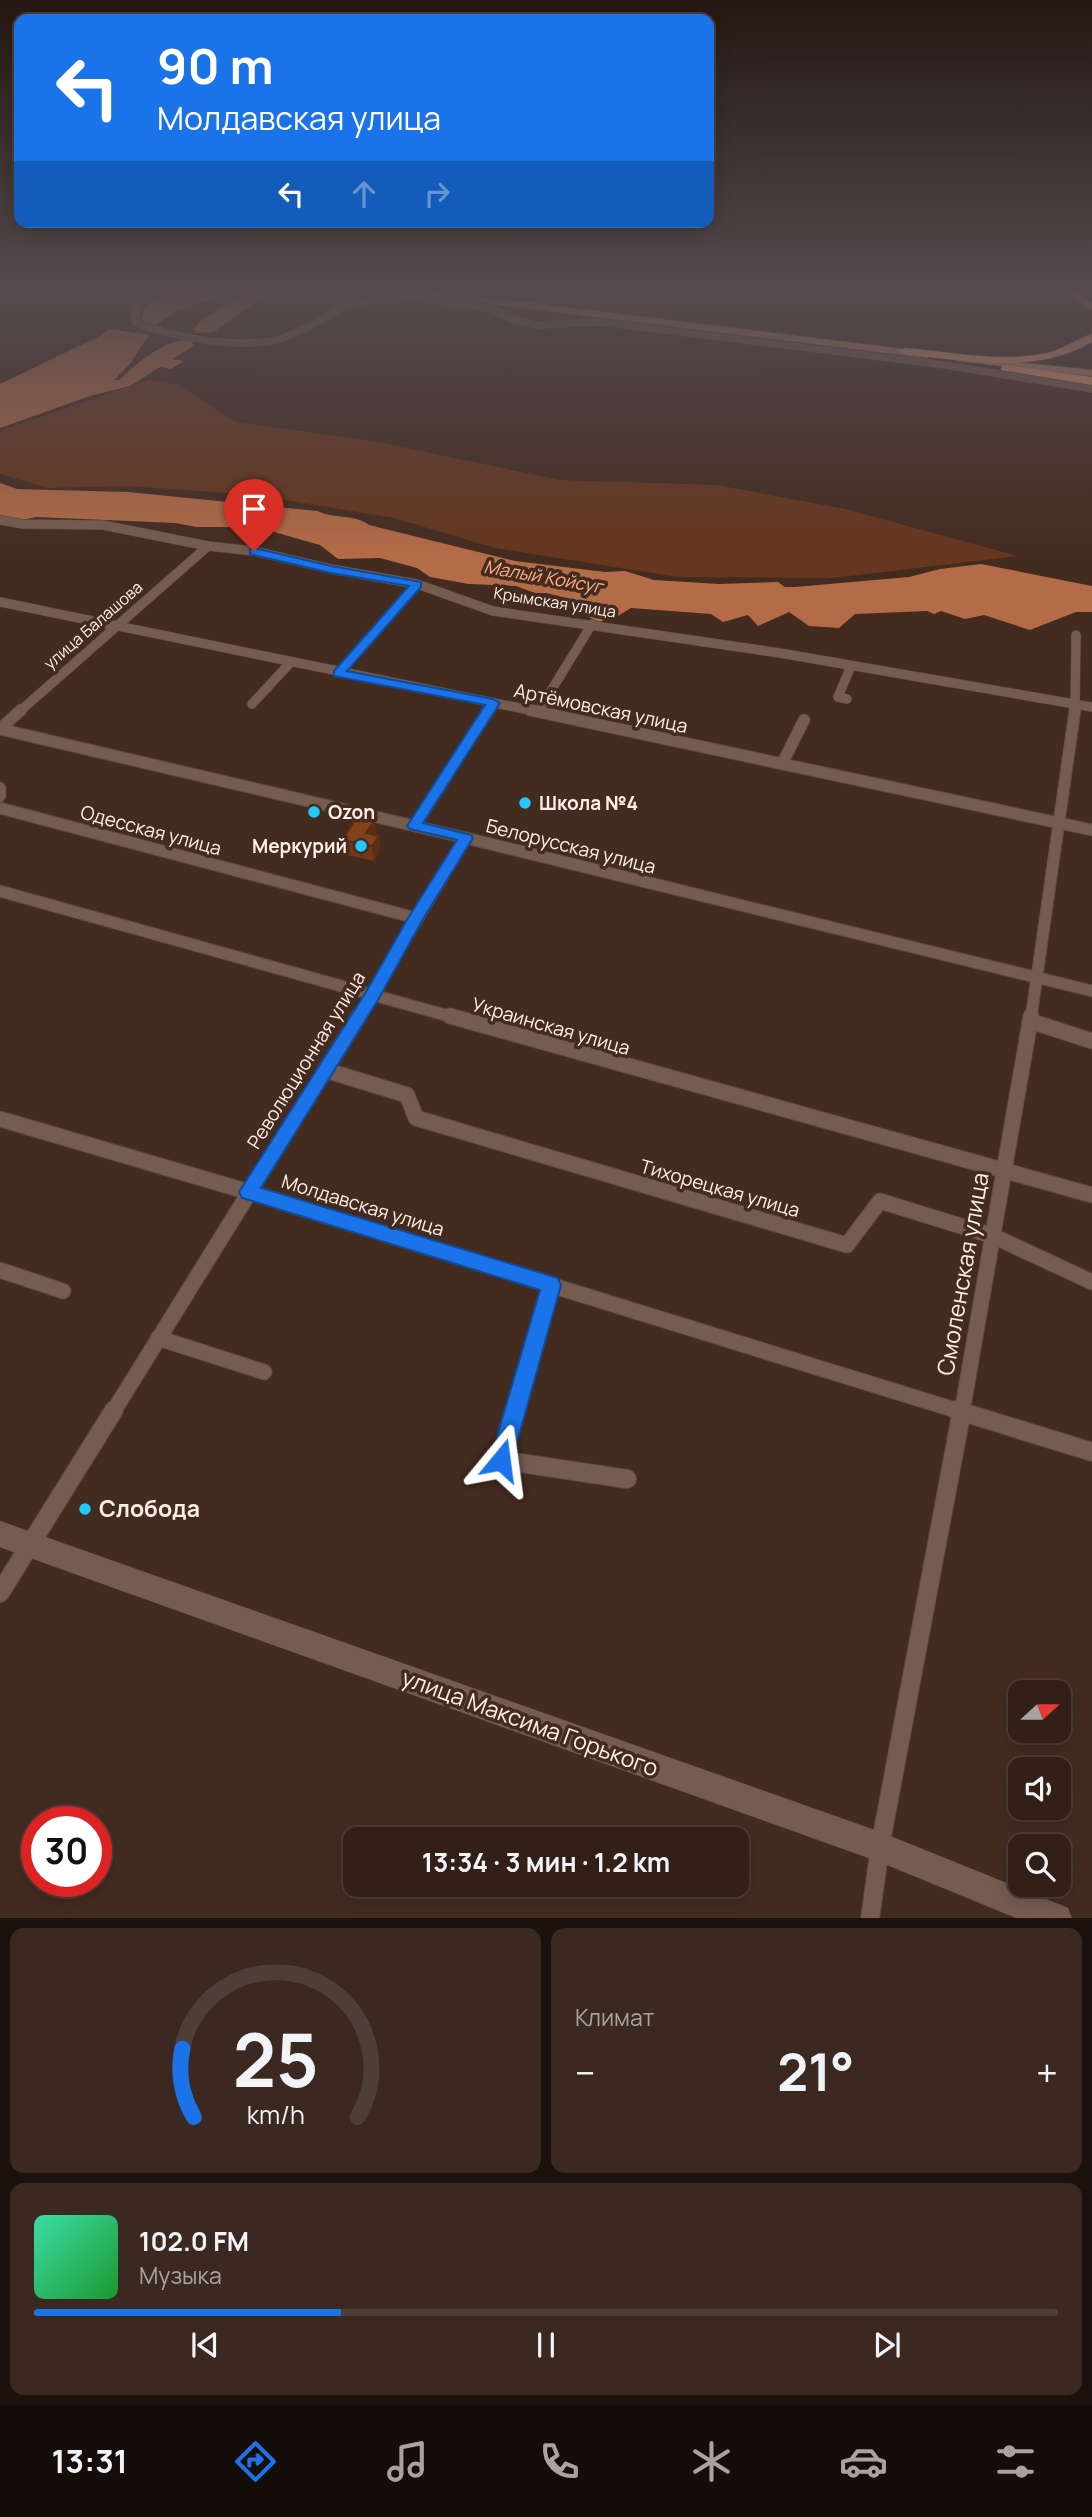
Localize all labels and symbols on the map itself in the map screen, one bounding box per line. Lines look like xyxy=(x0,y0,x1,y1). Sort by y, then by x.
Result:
pin xyxy=(224,479,284,551)
water label: Малый Койсуг xyxy=(482,554,607,599)
street label: улица Балашова xyxy=(39,576,147,674)
street label: Крымская улица xyxy=(492,581,618,623)
street label: Артёмовская улица xyxy=(512,677,690,739)
place label: Школа №4 xyxy=(539,790,638,816)
marker: Школа №4 xyxy=(517,795,533,811)
street label: Одесская улица xyxy=(78,799,224,861)
place label: Ozon xyxy=(328,799,375,825)
marker: Ozon xyxy=(306,804,322,820)
street label: Белорусская улица xyxy=(483,812,659,880)
place label: Меркурий xyxy=(252,833,347,859)
marker: Меркурий xyxy=(353,838,369,854)
street label: Революционная улица xyxy=(241,966,371,1154)
street label: Украинская улица xyxy=(469,991,633,1061)
street label: Тихорецкая улица xyxy=(637,1153,803,1223)
street label: Молдавская улица xyxy=(279,1168,447,1242)
street label: Смоленская улица xyxy=(928,1170,996,1378)
position arrow xyxy=(464,1423,538,1497)
place label: Слобода xyxy=(99,1492,200,1524)
marker: Слобода xyxy=(77,1501,93,1517)
street label: улица Максима Горького xyxy=(398,1661,663,1783)
north arrow xyxy=(1008,1680,1071,1743)
speed limit sign: 30 xyxy=(21,1806,112,1897)

